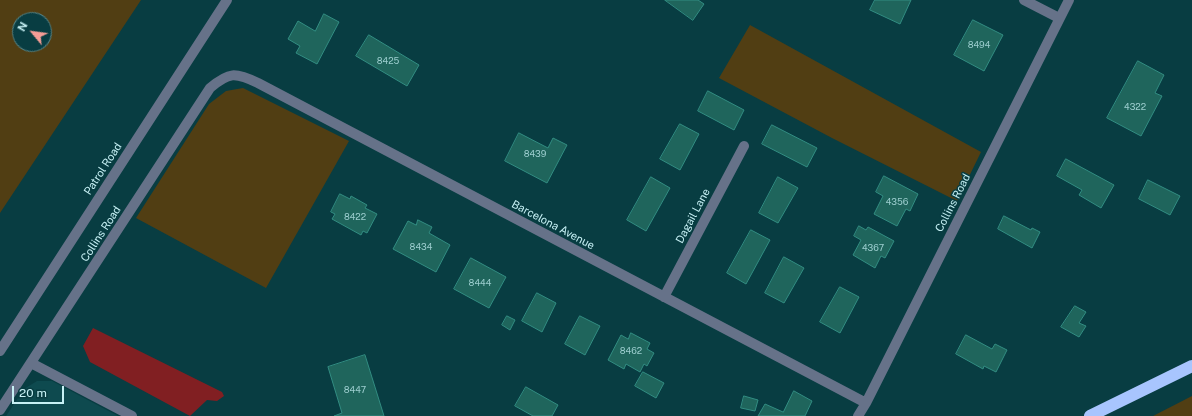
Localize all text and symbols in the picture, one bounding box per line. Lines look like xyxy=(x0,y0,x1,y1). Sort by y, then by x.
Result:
north arrow xyxy=(12,12,52,52)
text: N xyxy=(15,20,30,33)
house number: 8494 xyxy=(968,40,990,50)
house number: 8425 xyxy=(377,56,399,66)
house number: 4322 xyxy=(1124,102,1146,112)
street label: Patrol Road xyxy=(81,140,125,198)
house number: 8439 xyxy=(524,149,546,159)
street label: Collins Road xyxy=(933,172,973,234)
street label: Dagail Lane xyxy=(673,186,713,246)
house number: 4356 xyxy=(886,197,908,207)
street label: Barcelona Avenue xyxy=(509,198,597,252)
street label: Collins Road xyxy=(78,204,124,264)
house number: 8422 xyxy=(344,212,366,222)
house number: 8434 xyxy=(410,242,432,252)
house number: 4367 xyxy=(862,243,884,253)
house number: 8444 xyxy=(469,278,491,288)
house number: 8462 xyxy=(620,346,642,356)
scale bar xyxy=(14,378,66,404)
house number: 8447 xyxy=(344,385,366,395)
text: 20 m xyxy=(19,386,47,400)

